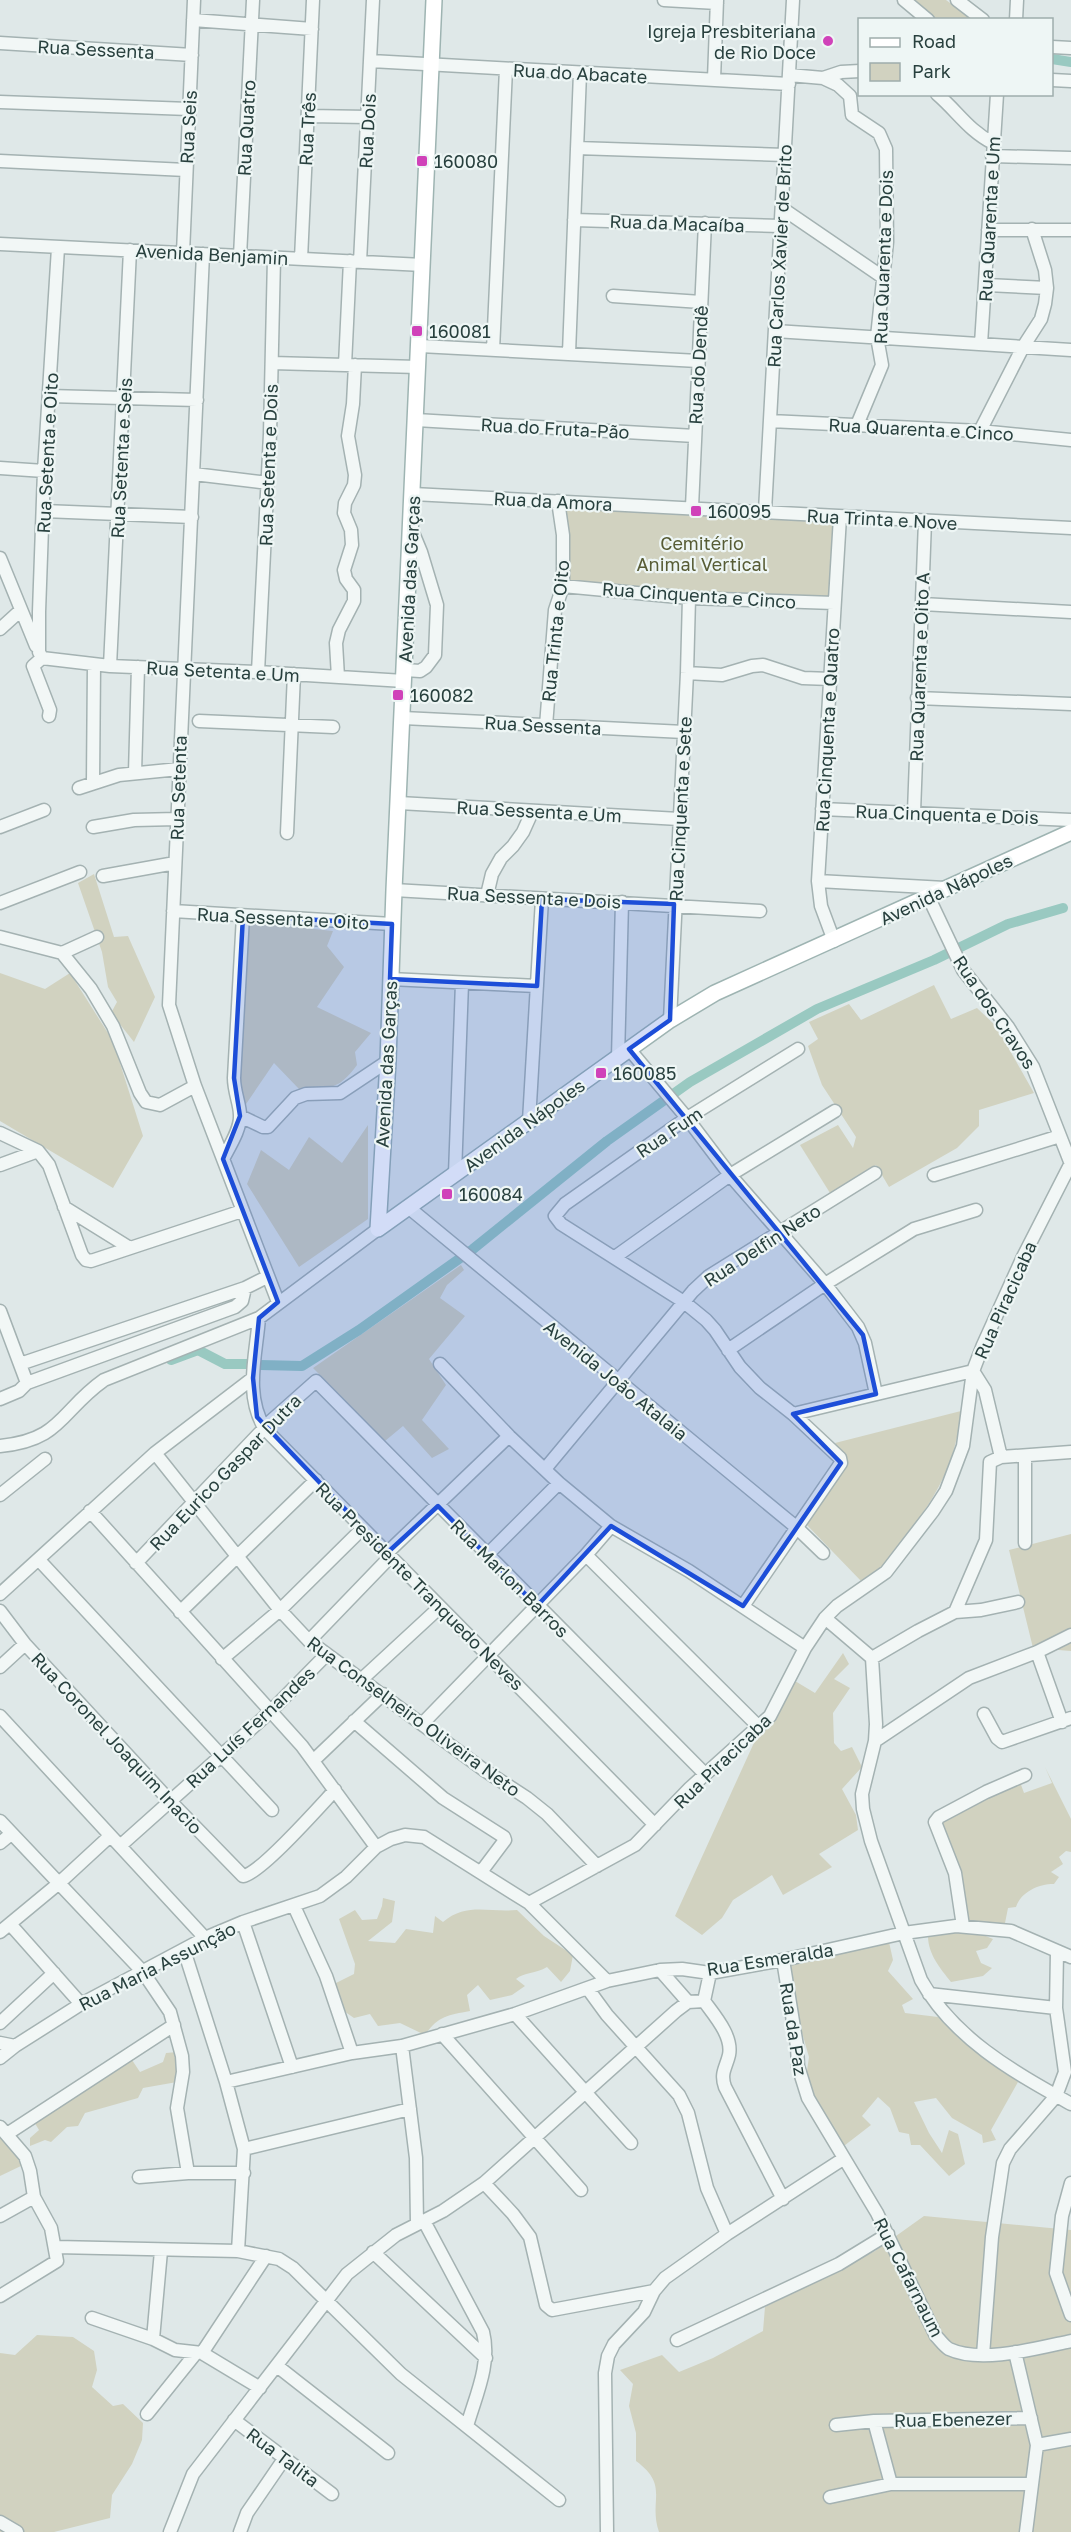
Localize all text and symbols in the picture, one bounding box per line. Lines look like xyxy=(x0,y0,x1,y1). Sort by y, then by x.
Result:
legend xyxy=(858,18,1053,96)
place label: Igreja Presbiteriana de Rio Doce xyxy=(647,20,816,63)
text: Road xyxy=(912,30,956,52)
marker: Igreja Presbiteriana de Rio Doce xyxy=(821,34,835,48)
street label: Rua Sessenta xyxy=(37,35,155,63)
street label: Rua do Abacate xyxy=(512,58,648,88)
text: Park xyxy=(912,60,951,82)
street label: Rua Quatro xyxy=(232,79,260,177)
street label: Rua Seis xyxy=(175,90,201,164)
street label: Rua Três xyxy=(294,92,320,166)
street label: Rua Dois xyxy=(354,93,380,169)
street label: Rua Quarenta e Um xyxy=(974,136,1004,302)
street label: Rua Carlos Xavier de Brito xyxy=(762,144,796,368)
place label: 160080 xyxy=(434,150,498,172)
marker: 160080 xyxy=(415,154,429,168)
street label: Rua Quarenta e Dois xyxy=(869,169,897,345)
street label: Rua da Macaíba xyxy=(609,210,745,236)
street label: Avenida Benjamin xyxy=(135,239,289,269)
street label: Rua do Dendê xyxy=(684,305,712,425)
place label: 160081 xyxy=(429,320,491,342)
marker: 160081 xyxy=(410,324,424,338)
street label: Rua Setenta e Oito xyxy=(32,372,62,534)
street label: Rua Setenta e Seis xyxy=(106,377,136,539)
street label: Rua Setenta e Dois xyxy=(254,383,282,547)
street label: Rua do Fruta-Pão xyxy=(480,413,630,443)
street label: Rua Quarenta e Cinco xyxy=(828,413,1014,445)
street label: Rua da Amora xyxy=(493,487,613,515)
street label: Avenida das Garças xyxy=(394,495,424,663)
place label: 160095 xyxy=(708,500,771,522)
marker: 160095 xyxy=(689,504,703,518)
street label: Rua Trinta e Nove xyxy=(806,504,958,534)
park label: Cemitério Animal Vertical xyxy=(637,532,768,575)
street label: Rua Trinta e Oito xyxy=(537,559,573,703)
street label: Rua Quarenta e Oito A xyxy=(905,572,933,762)
street label: Rua Cinquenta e Cinco xyxy=(601,577,797,613)
street label: Rua Cinquenta e Quatro xyxy=(811,627,843,833)
street label: Rua Setenta e Um xyxy=(146,656,300,686)
place label: 160082 xyxy=(410,684,473,706)
marker: 160082 xyxy=(391,688,405,702)
street label: Rua Sessenta xyxy=(484,711,602,739)
street label: Rua Cinquenta e Sete xyxy=(664,716,696,902)
street label: Rua Setenta xyxy=(165,735,191,841)
street label: Rua Sessenta e Um xyxy=(456,796,622,826)
street label: Rua Cinquenta e Dois xyxy=(855,800,1039,828)
street label: Avenida Nápoles xyxy=(876,849,1016,929)
street label: Rua Sessenta e Dois xyxy=(446,881,622,913)
street label: Rua Sessenta e Oito xyxy=(196,902,370,934)
street label: Rua dos Cravos xyxy=(949,951,1041,1073)
street label: Avenida das Garças xyxy=(371,980,401,1148)
place label: 160085 xyxy=(613,1062,676,1084)
marker: 160085 xyxy=(594,1066,608,1080)
street label: Avenida Nápoles xyxy=(459,1074,589,1176)
street label: Rua Fum xyxy=(632,1102,706,1162)
place label: 160084 xyxy=(459,1183,523,1205)
marker: 160084 xyxy=(440,1187,454,1201)
street label: Rua Delfin Neto xyxy=(699,1199,825,1291)
street label: Rua Piracicaba xyxy=(969,1238,1041,1362)
street label: Avenida João Atalaia xyxy=(540,1315,692,1445)
street label: Rua Eurico Gaspar Dutra xyxy=(144,1389,306,1555)
street label: Rua Presidente Tranquedo Neves xyxy=(311,1477,529,1695)
street label: Rua Marlon Barros xyxy=(446,1514,574,1642)
street label: Rua Conselheiro Oliveira Neto xyxy=(303,1631,525,1801)
street label: Rua Coronel Joaquim Inacio xyxy=(27,1648,207,1838)
street label: Rua Luís Fernandes xyxy=(181,1662,319,1792)
street label: Rua Piracicaba xyxy=(669,1709,775,1813)
street label: Rua Maria Assunção xyxy=(75,1917,239,2015)
street label: Rua Esmeralda xyxy=(705,1938,835,1980)
street label: Rua da Paz xyxy=(776,1981,812,2077)
street label: Rua Cafarnaum xyxy=(869,2214,949,2340)
street label: Rua Ebenezer xyxy=(894,2407,1012,2431)
street label: Rua Talita xyxy=(242,2423,324,2491)

